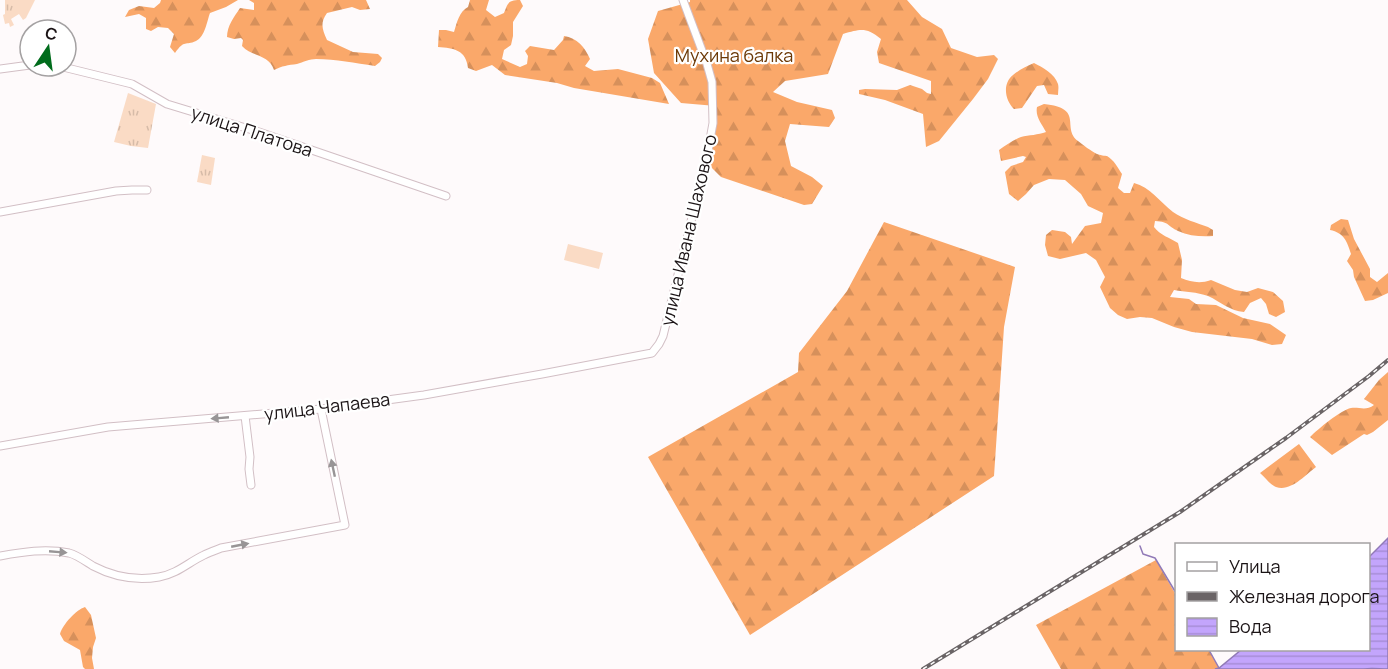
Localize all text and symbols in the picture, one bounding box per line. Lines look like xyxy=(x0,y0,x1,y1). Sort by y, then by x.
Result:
north arrow xyxy=(18,18,78,78)
text: С xyxy=(43,21,60,45)
park label: Мухина балка xyxy=(675,43,793,67)
street label: улица Платова xyxy=(188,100,316,162)
street label: улица Ивана Шахового xyxy=(654,132,722,328)
street label: улица Чапаева xyxy=(263,386,391,426)
one-way arrow xyxy=(211,413,230,423)
one-way arrow xyxy=(328,458,337,477)
one-way arrow xyxy=(231,540,250,549)
legend xyxy=(1175,543,1370,651)
one-way arrow xyxy=(49,547,68,557)
text: Улица xyxy=(1229,554,1281,578)
text: Железная дорога xyxy=(1229,584,1380,608)
text: Вода xyxy=(1229,614,1271,638)

